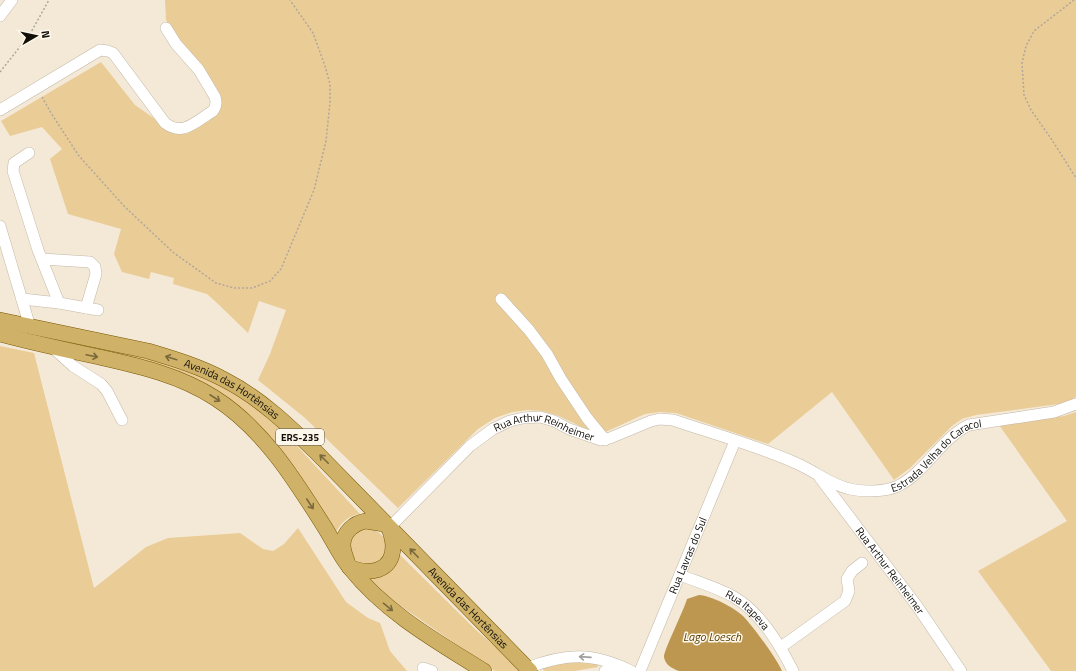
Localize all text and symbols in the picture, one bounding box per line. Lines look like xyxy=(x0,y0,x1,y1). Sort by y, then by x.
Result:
north arrow xyxy=(16,16,56,56)
text: N xyxy=(37,29,54,39)
one-way arrow xyxy=(86,352,99,360)
one-way arrow xyxy=(165,354,178,361)
street label: Avenida das Hortênsias xyxy=(182,355,283,423)
one-way arrow xyxy=(209,394,220,402)
street label: Rua Arthur Reinheimer xyxy=(491,409,597,445)
street label: Estrada Velha do Caracol xyxy=(889,415,983,496)
road number: ERS-235 xyxy=(276,429,324,445)
one-way arrow xyxy=(319,455,329,464)
one-way arrow xyxy=(306,498,314,509)
street label: Rua Lavras do Sul xyxy=(665,515,711,596)
street label: Rua Arthur Reinheimer xyxy=(852,523,928,618)
one-way arrow xyxy=(409,548,419,558)
street label: Avenida das Hortênsias xyxy=(425,563,512,652)
street label: Rua Itapeva xyxy=(723,586,774,634)
one-way arrow xyxy=(383,602,394,611)
water label: Lago Loesch xyxy=(683,627,742,646)
one-way arrow xyxy=(579,654,592,661)

